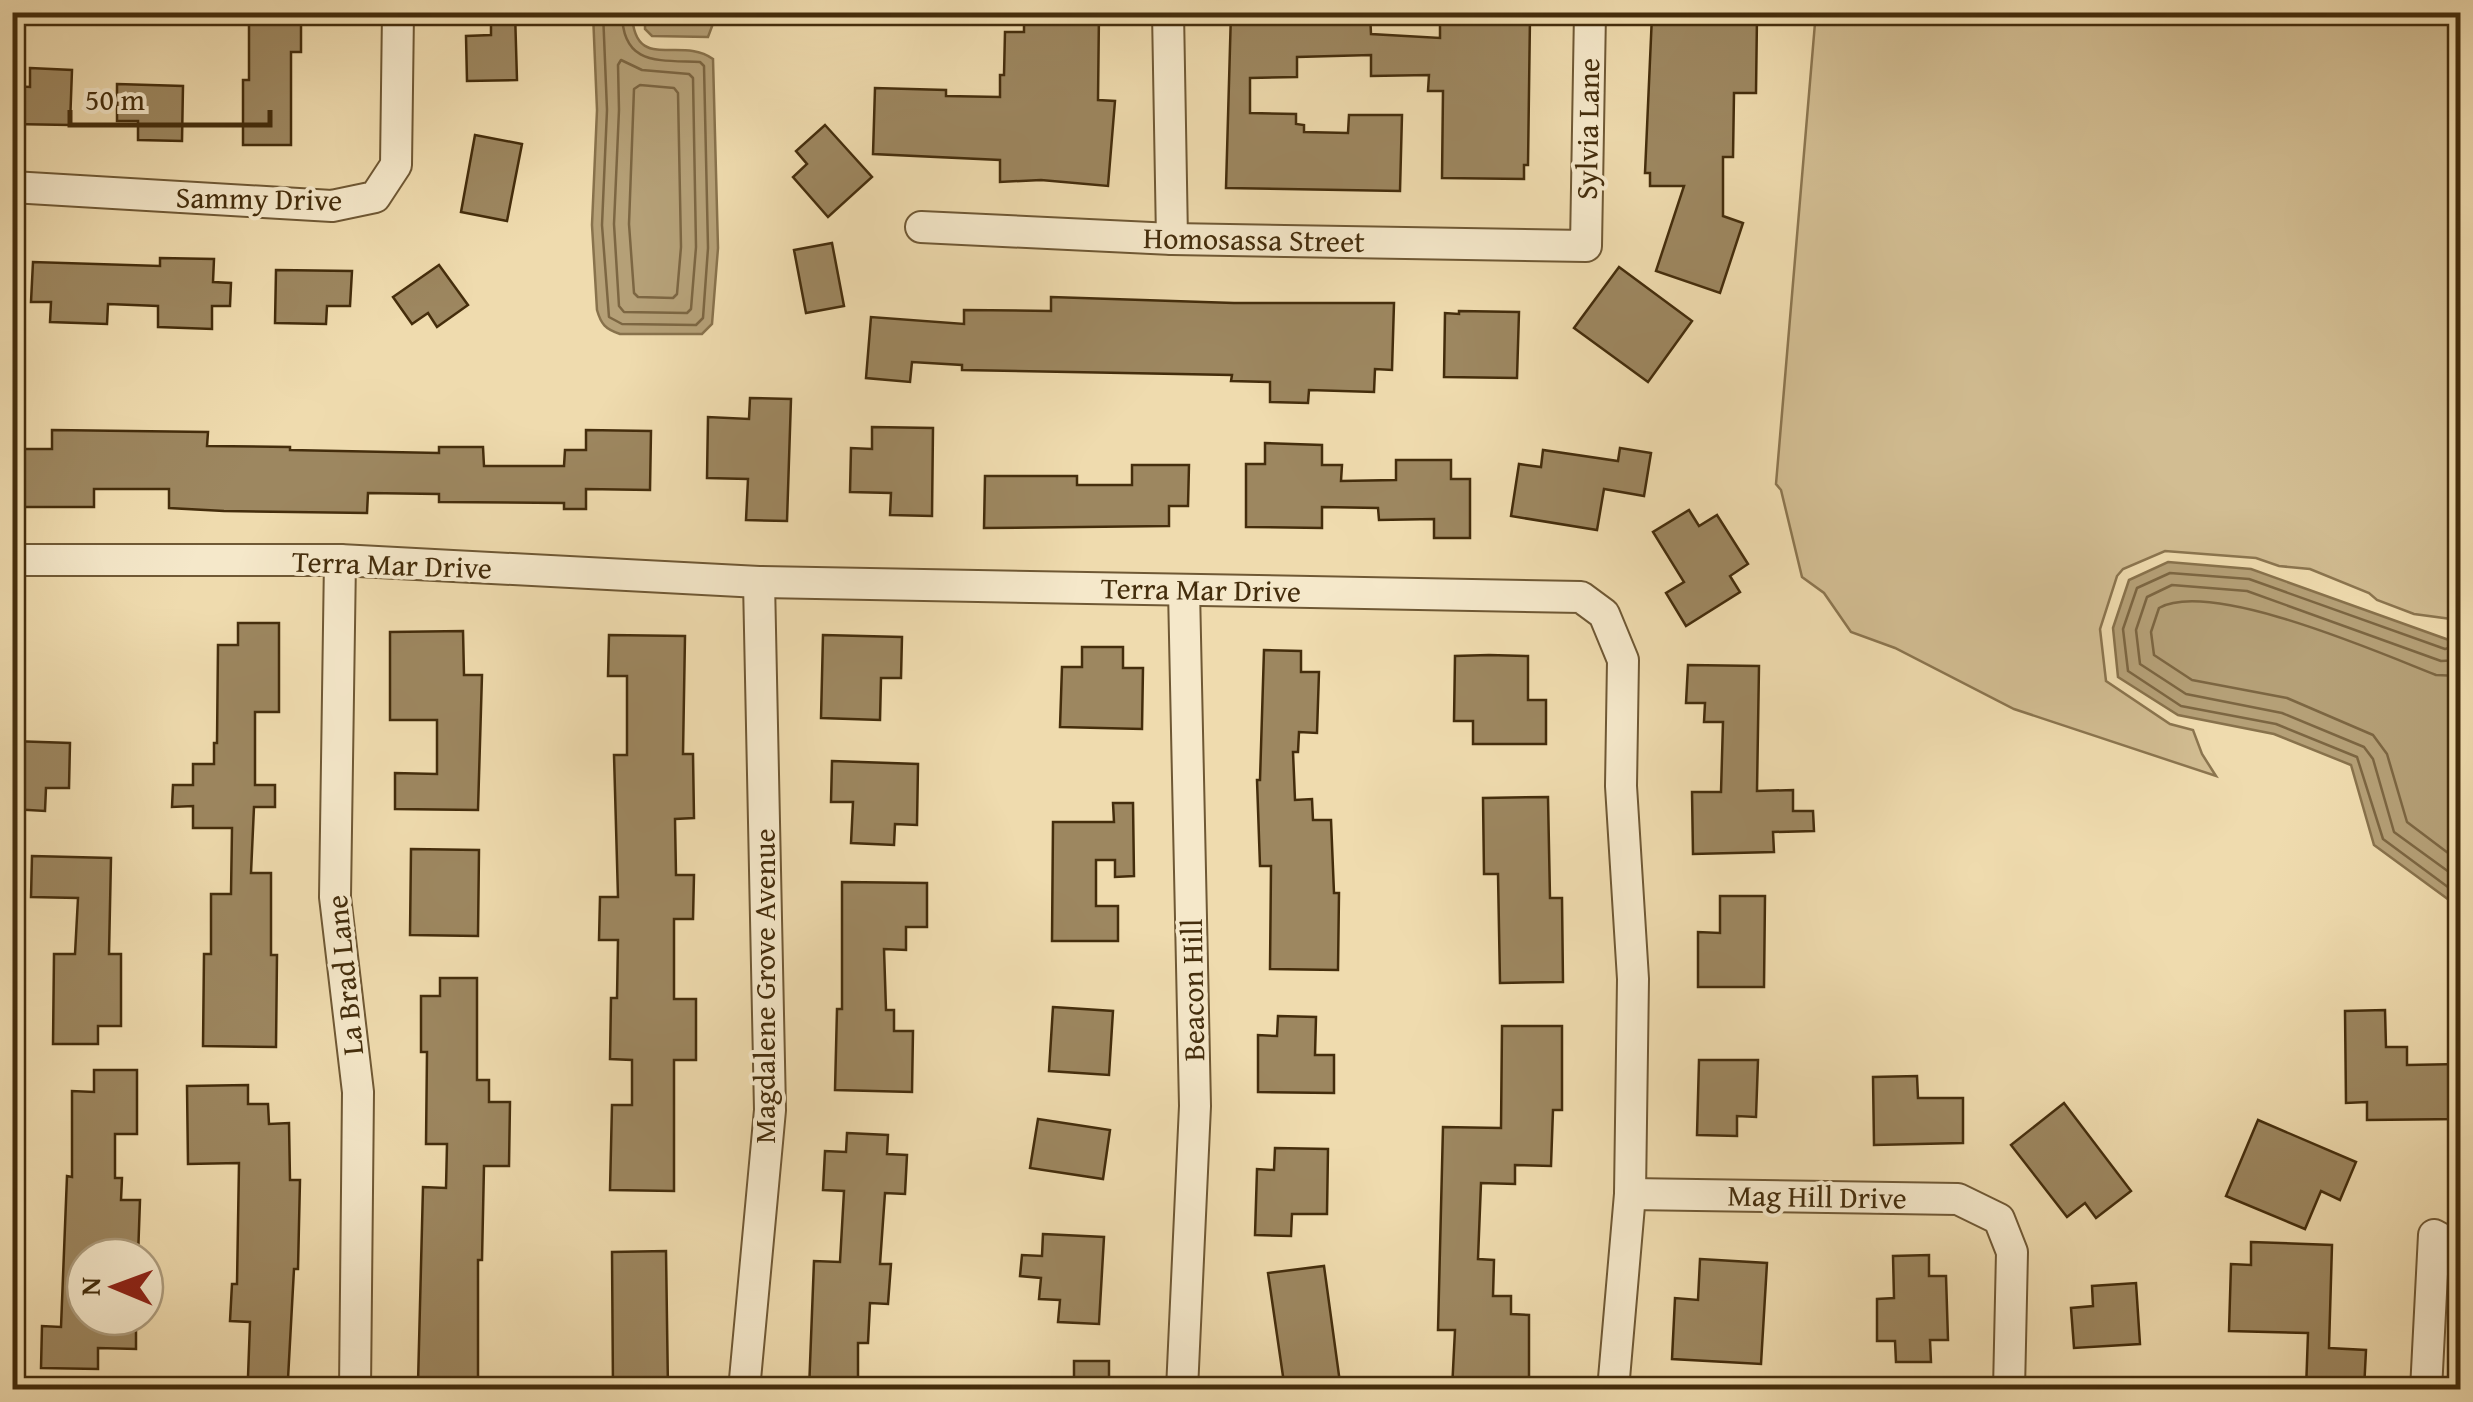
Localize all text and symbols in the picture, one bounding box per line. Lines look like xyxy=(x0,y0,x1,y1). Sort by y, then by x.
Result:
street label: Sylvia Lane xyxy=(1564,58,1610,200)
scale bar xyxy=(70,65,270,127)
text: 50 m xyxy=(85,77,145,121)
street label: Sammy Drive xyxy=(175,175,343,221)
street label: Homosassa Street xyxy=(1143,215,1366,263)
street label: Terra Mar Drive xyxy=(291,539,493,589)
street label: Terra Mar Drive xyxy=(1101,565,1301,613)
street label: Magdalene Grove Avenue xyxy=(742,828,786,1144)
street label: La Brad Lane xyxy=(314,893,374,1057)
street label: Beacon Hill xyxy=(1169,918,1215,1062)
street label: Mag Hill Drive xyxy=(1727,1172,1907,1220)
north arrow xyxy=(65,1237,165,1337)
text: N xyxy=(69,1277,110,1296)

